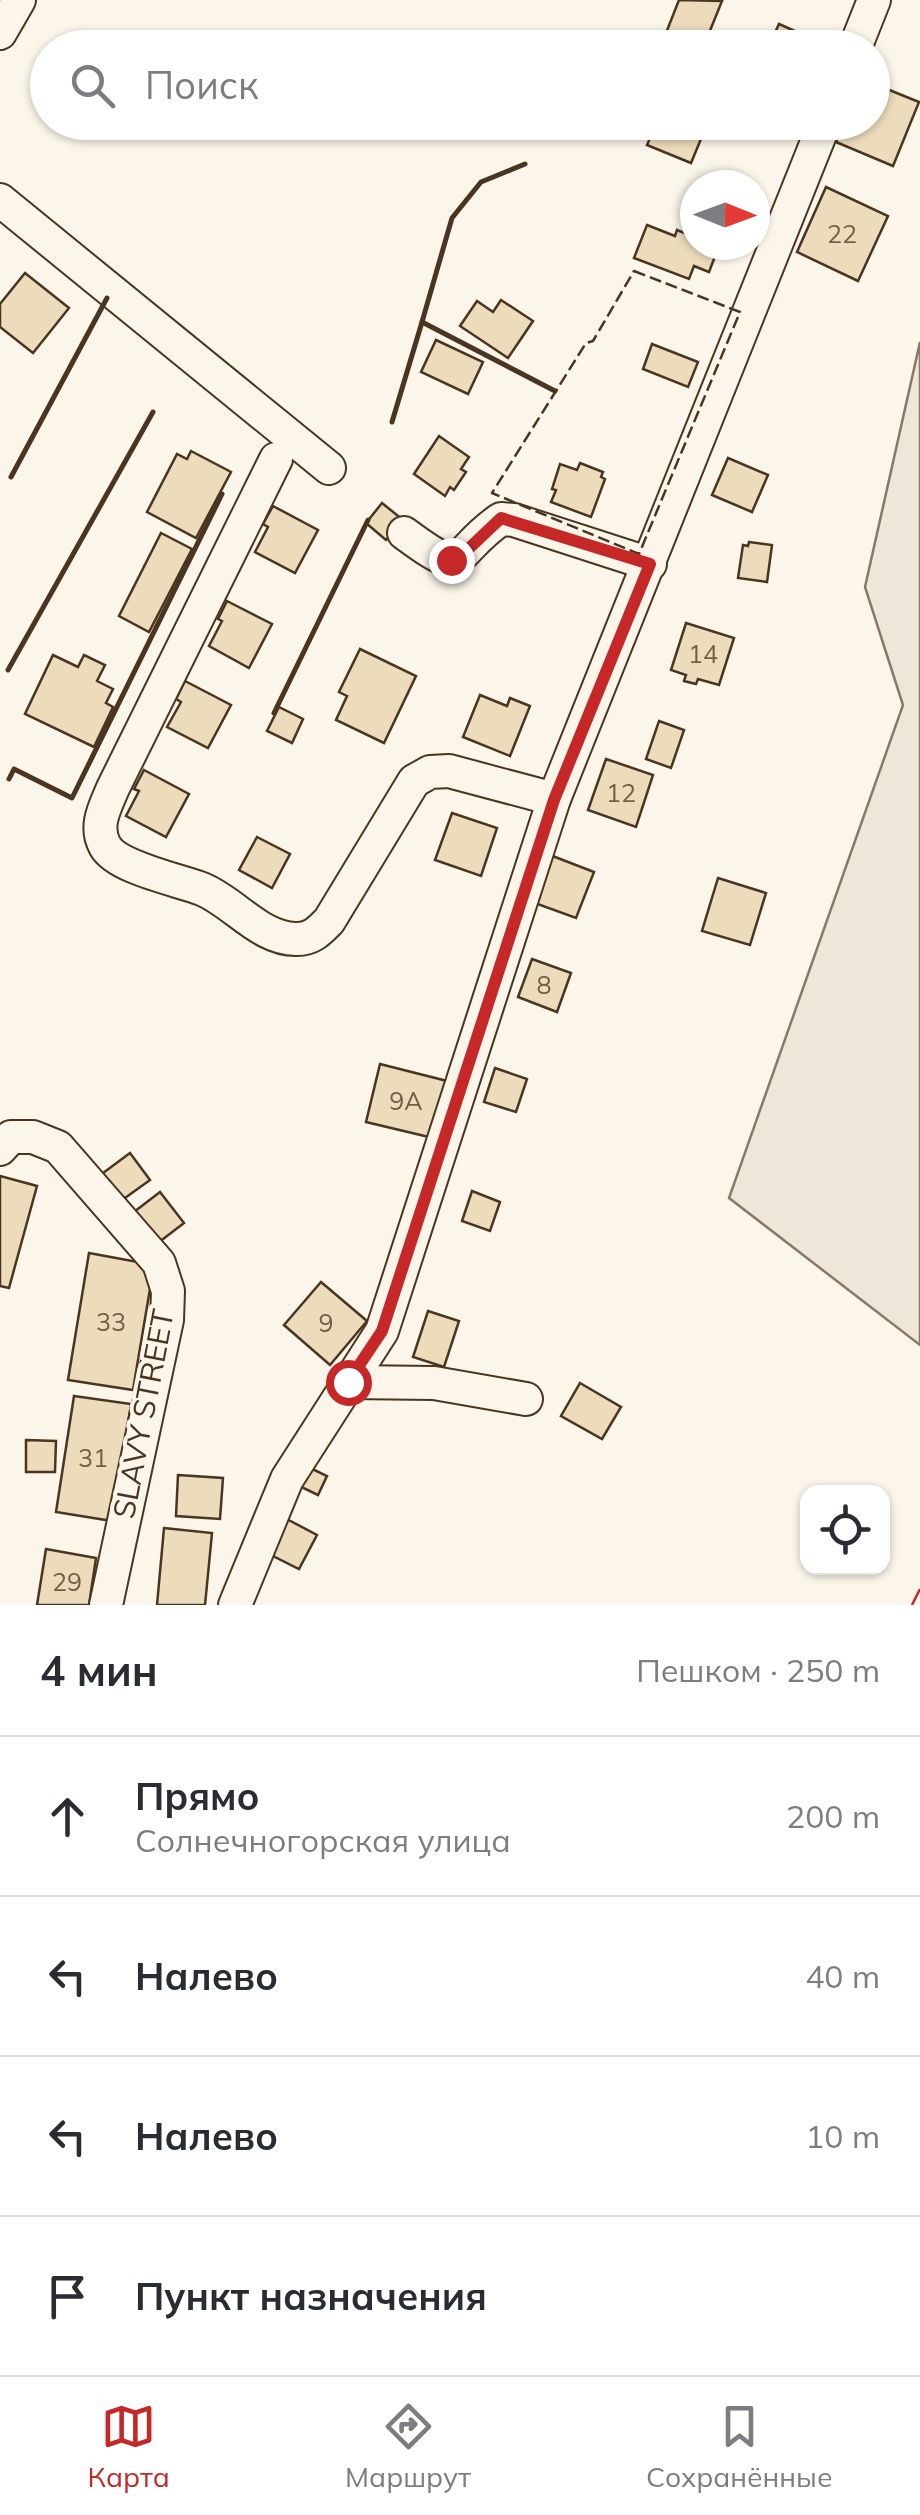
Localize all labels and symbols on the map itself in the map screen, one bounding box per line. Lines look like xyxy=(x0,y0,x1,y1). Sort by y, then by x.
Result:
north arrow xyxy=(680,170,770,260)
house number: 22 xyxy=(827,218,857,249)
route end xyxy=(429,538,475,584)
house number: 14 xyxy=(688,638,718,669)
house number: 12 xyxy=(606,777,636,808)
house number: 8 xyxy=(536,969,552,1000)
house number: 9А xyxy=(389,1085,423,1116)
house number: 33 xyxy=(96,1306,126,1337)
street label: SLAVY STREET xyxy=(104,1306,182,1522)
house number: 9 xyxy=(318,1307,334,1338)
route start xyxy=(326,1360,372,1406)
house number: 31 xyxy=(78,1442,108,1473)
house number: 29 xyxy=(52,1566,82,1597)

